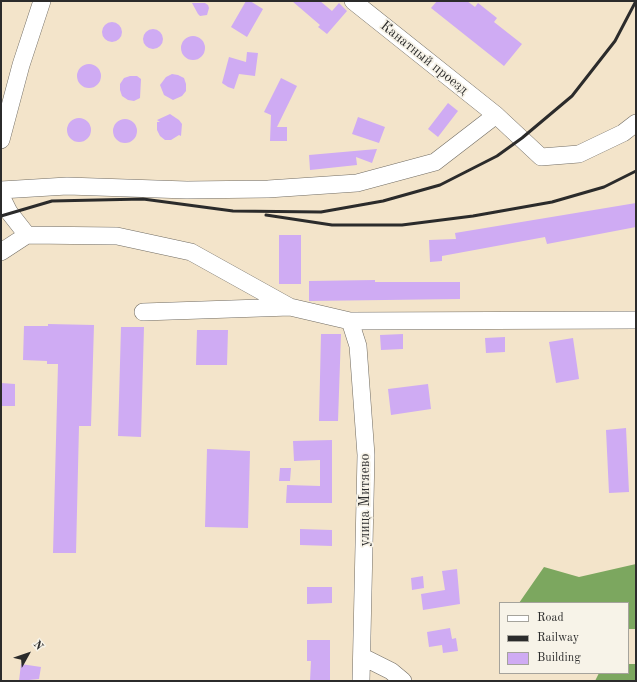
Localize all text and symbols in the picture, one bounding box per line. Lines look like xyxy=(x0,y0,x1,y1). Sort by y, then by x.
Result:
street label: Канатный проезд xyxy=(377,18,471,98)
street label: улица Митяево xyxy=(357,454,373,546)
legend xyxy=(499,602,629,674)
text: Road xyxy=(537,612,564,624)
text: Railway xyxy=(537,632,579,644)
north arrow xyxy=(8,634,48,674)
text: N xyxy=(31,639,44,653)
text: Building xyxy=(537,652,581,664)

